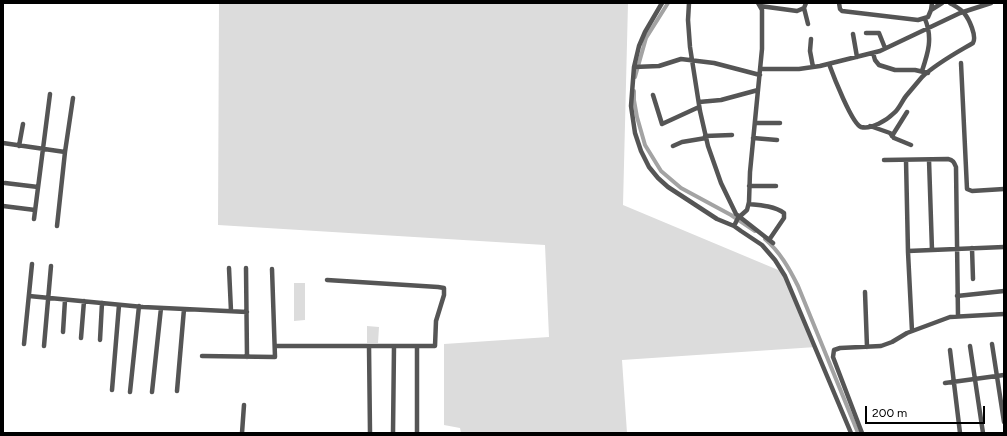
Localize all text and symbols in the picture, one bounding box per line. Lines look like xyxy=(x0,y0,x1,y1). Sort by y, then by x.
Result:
scale bar xyxy=(867,398,987,424)
text: 200 m xyxy=(872,406,907,420)

